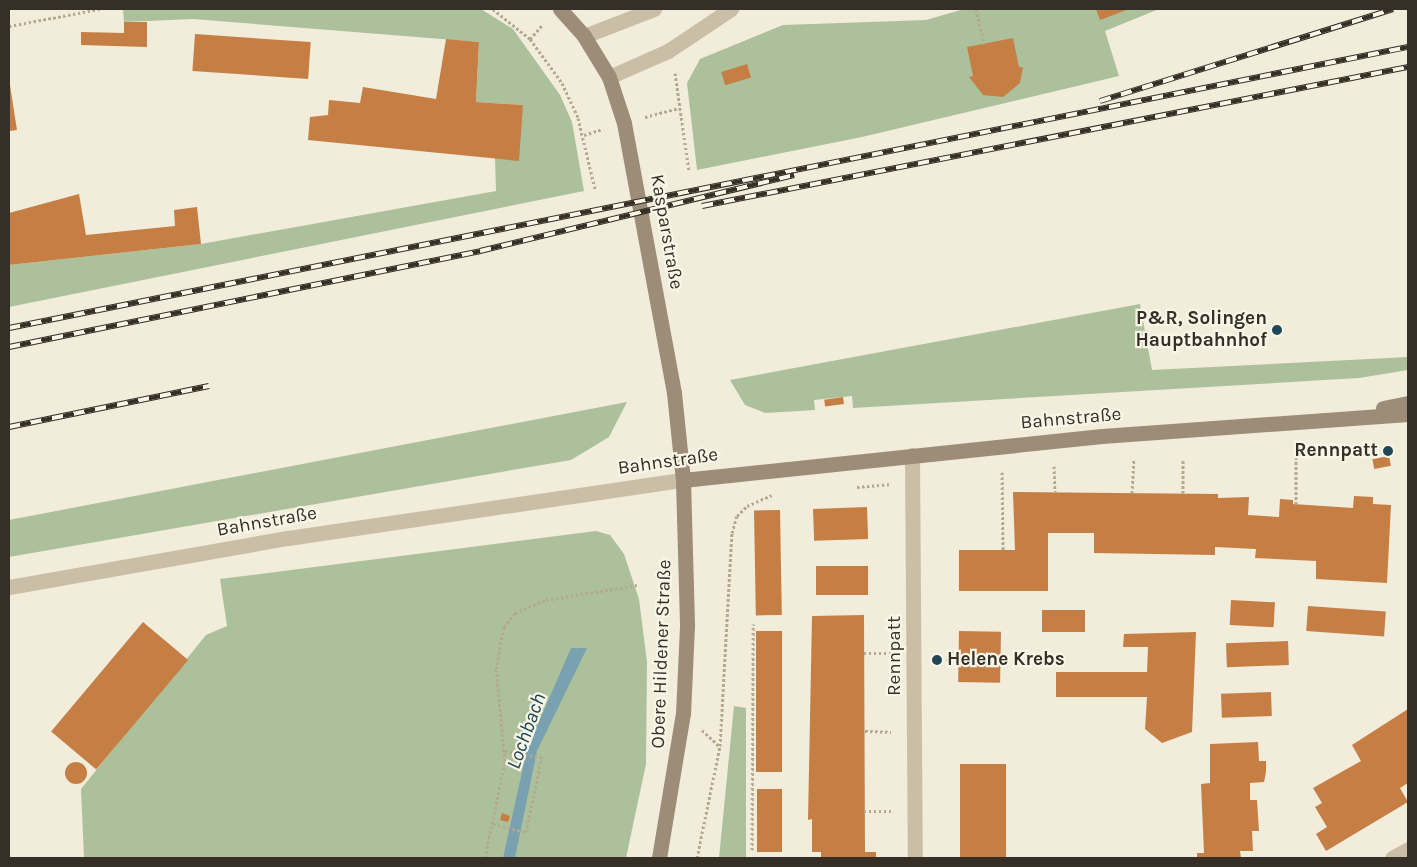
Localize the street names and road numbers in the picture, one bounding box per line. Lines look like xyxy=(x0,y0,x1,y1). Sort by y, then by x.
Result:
street label: Kasparstraße xyxy=(645,173,687,291)
street label: Bahnstraße xyxy=(1020,403,1122,435)
street label: Bahnstraße xyxy=(616,444,720,480)
street label: Bahnstraße xyxy=(215,502,319,542)
street label: Obere Hildener Straße xyxy=(647,559,677,749)
street label: Rennpatt xyxy=(884,616,906,696)

